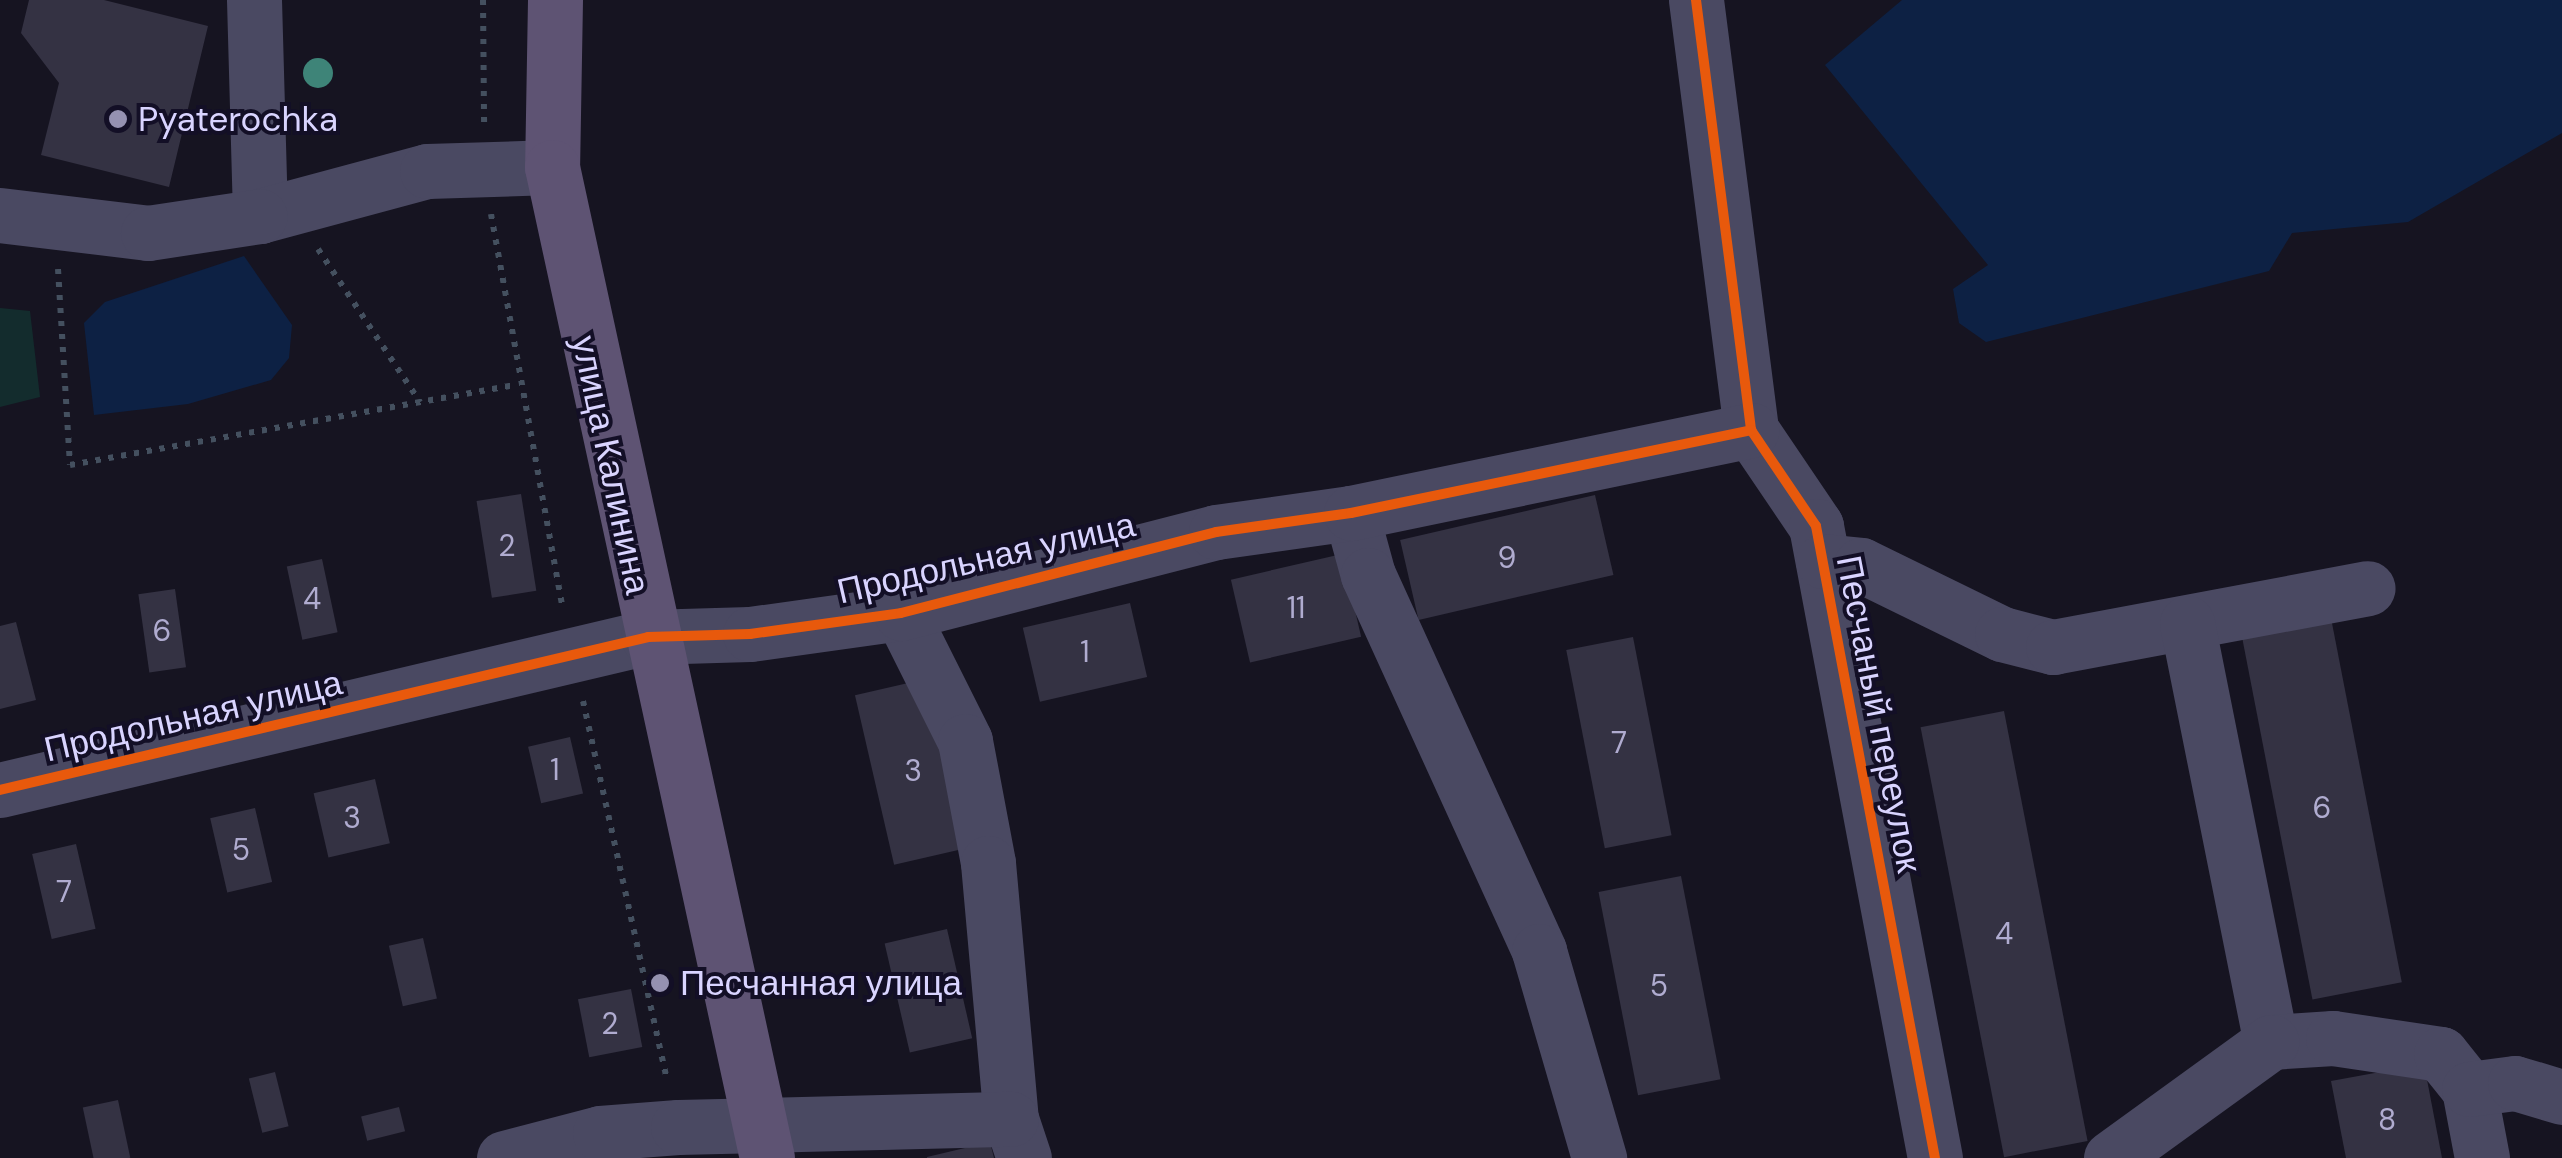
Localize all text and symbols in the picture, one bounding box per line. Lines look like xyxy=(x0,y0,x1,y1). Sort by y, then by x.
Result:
place label: Pyaterochka xyxy=(138,98,338,140)
marker: Pyaterochka xyxy=(107,108,129,130)
street label: улица Калинина xyxy=(563,332,659,598)
street label: Продольная улица xyxy=(833,503,1139,613)
house number: 2 xyxy=(498,528,516,564)
house number: 9 xyxy=(1498,540,1516,576)
street label: Песчаный переулок xyxy=(1828,552,1930,876)
house number: 4 xyxy=(303,581,321,617)
house number: 11 xyxy=(1287,590,1305,626)
house number: 6 xyxy=(153,613,171,649)
house number: 1 xyxy=(1080,634,1090,670)
street label: Продольная улица xyxy=(40,661,346,771)
house number: 7 xyxy=(1611,725,1627,761)
house number: 1 xyxy=(550,752,560,788)
house number: 3 xyxy=(904,753,922,789)
house number: 6 xyxy=(2313,790,2331,826)
house number: 3 xyxy=(343,800,361,836)
house number: 5 xyxy=(232,832,250,868)
house number: 7 xyxy=(56,874,72,910)
house number: 4 xyxy=(1995,916,2013,952)
place label: Песчанная улица xyxy=(680,962,962,1004)
house number: 5 xyxy=(1650,968,1668,1004)
marker: Песчанная улица xyxy=(649,972,671,994)
house number: 2 xyxy=(601,1006,619,1042)
house number: 8 xyxy=(2378,1102,2396,1138)

